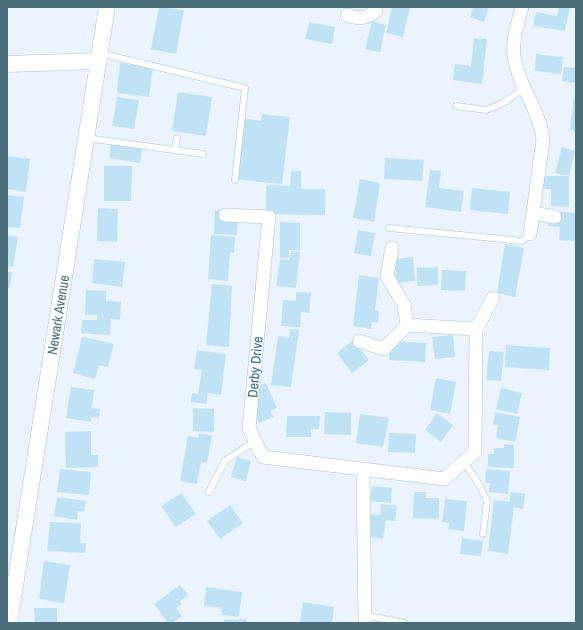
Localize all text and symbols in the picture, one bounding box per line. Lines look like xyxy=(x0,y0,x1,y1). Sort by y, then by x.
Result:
street label: Newark Avenue xyxy=(43,274,73,356)
street label: Derby Drive xyxy=(243,336,267,398)

